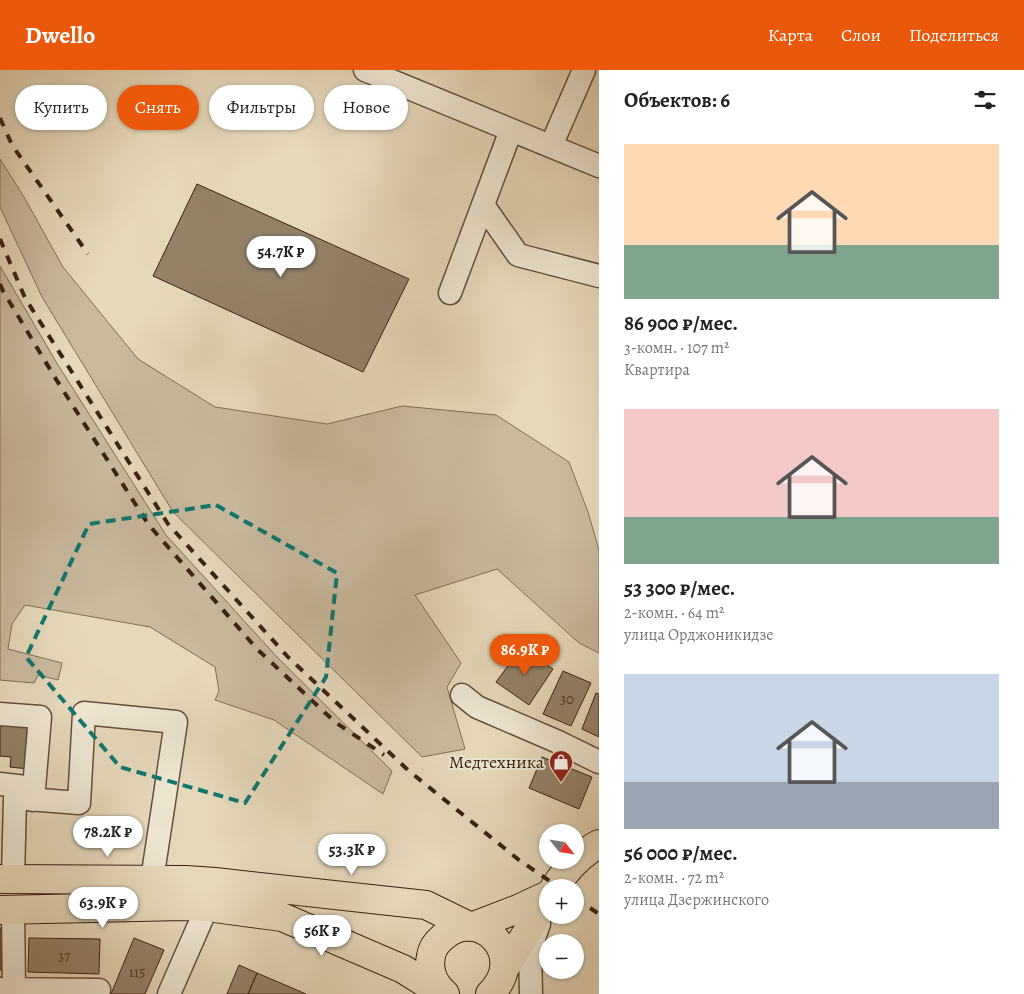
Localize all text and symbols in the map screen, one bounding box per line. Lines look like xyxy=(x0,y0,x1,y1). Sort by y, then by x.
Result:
text: Dwello xyxy=(25,19,95,51)
text: Карта xyxy=(768,23,813,47)
text: Слои xyxy=(841,23,881,47)
text: Поделиться xyxy=(909,23,999,47)
chip: Купить xyxy=(15,85,107,130)
chip: Снять xyxy=(117,85,199,130)
chip: Фильтры xyxy=(209,85,314,130)
chip: Новое xyxy=(324,85,408,130)
text: Объектов: 6 xyxy=(624,86,730,114)
icon: filters xyxy=(971,86,999,114)
icon: home xyxy=(767,177,857,267)
pin: 54.7K ₽ xyxy=(235,236,327,278)
text: 54.7K ₽ xyxy=(257,241,305,263)
text: 86 900 ₽/мес. xyxy=(624,309,738,337)
text: 3-комн. · 107 m² xyxy=(624,337,729,359)
text: Квартира xyxy=(624,359,690,381)
icon: home xyxy=(767,442,857,532)
text: 53 300 ₽/мес. xyxy=(624,574,735,602)
text: 2-комн. · 64 m² xyxy=(624,602,724,624)
text: улица Орджоникидзе xyxy=(624,624,774,646)
pin: 86.9K ₽ xyxy=(479,634,571,676)
text: 86.9K ₽ xyxy=(501,639,549,661)
house number: 30 xyxy=(560,689,574,709)
icon: home xyxy=(767,707,857,797)
shop icon: Медтехника xyxy=(548,749,574,783)
place label: Медтехника xyxy=(449,750,545,774)
pin: 78.2K ₽ xyxy=(62,816,154,858)
text: 78.2K ₽ xyxy=(84,821,132,843)
north arrow xyxy=(539,824,584,869)
map controls xyxy=(539,824,584,979)
pin: 53.3K ₽ xyxy=(306,834,398,876)
text: 53.3K ₽ xyxy=(329,839,375,861)
text: 56 000 ₽/мес. xyxy=(624,839,738,867)
text: 2-комн. · 72 m² xyxy=(624,867,724,889)
button: + xyxy=(539,879,584,924)
pin: 63.9K ₽ xyxy=(57,886,149,929)
text: улица Дзержинского xyxy=(624,889,769,911)
text: 63.9K ₽ xyxy=(79,892,127,914)
pin: 56K ₽ xyxy=(287,914,357,957)
text: 56K ₽ xyxy=(304,920,340,942)
button: − xyxy=(539,934,584,979)
house number: 37 xyxy=(58,946,71,966)
house number: 115 xyxy=(129,962,145,982)

